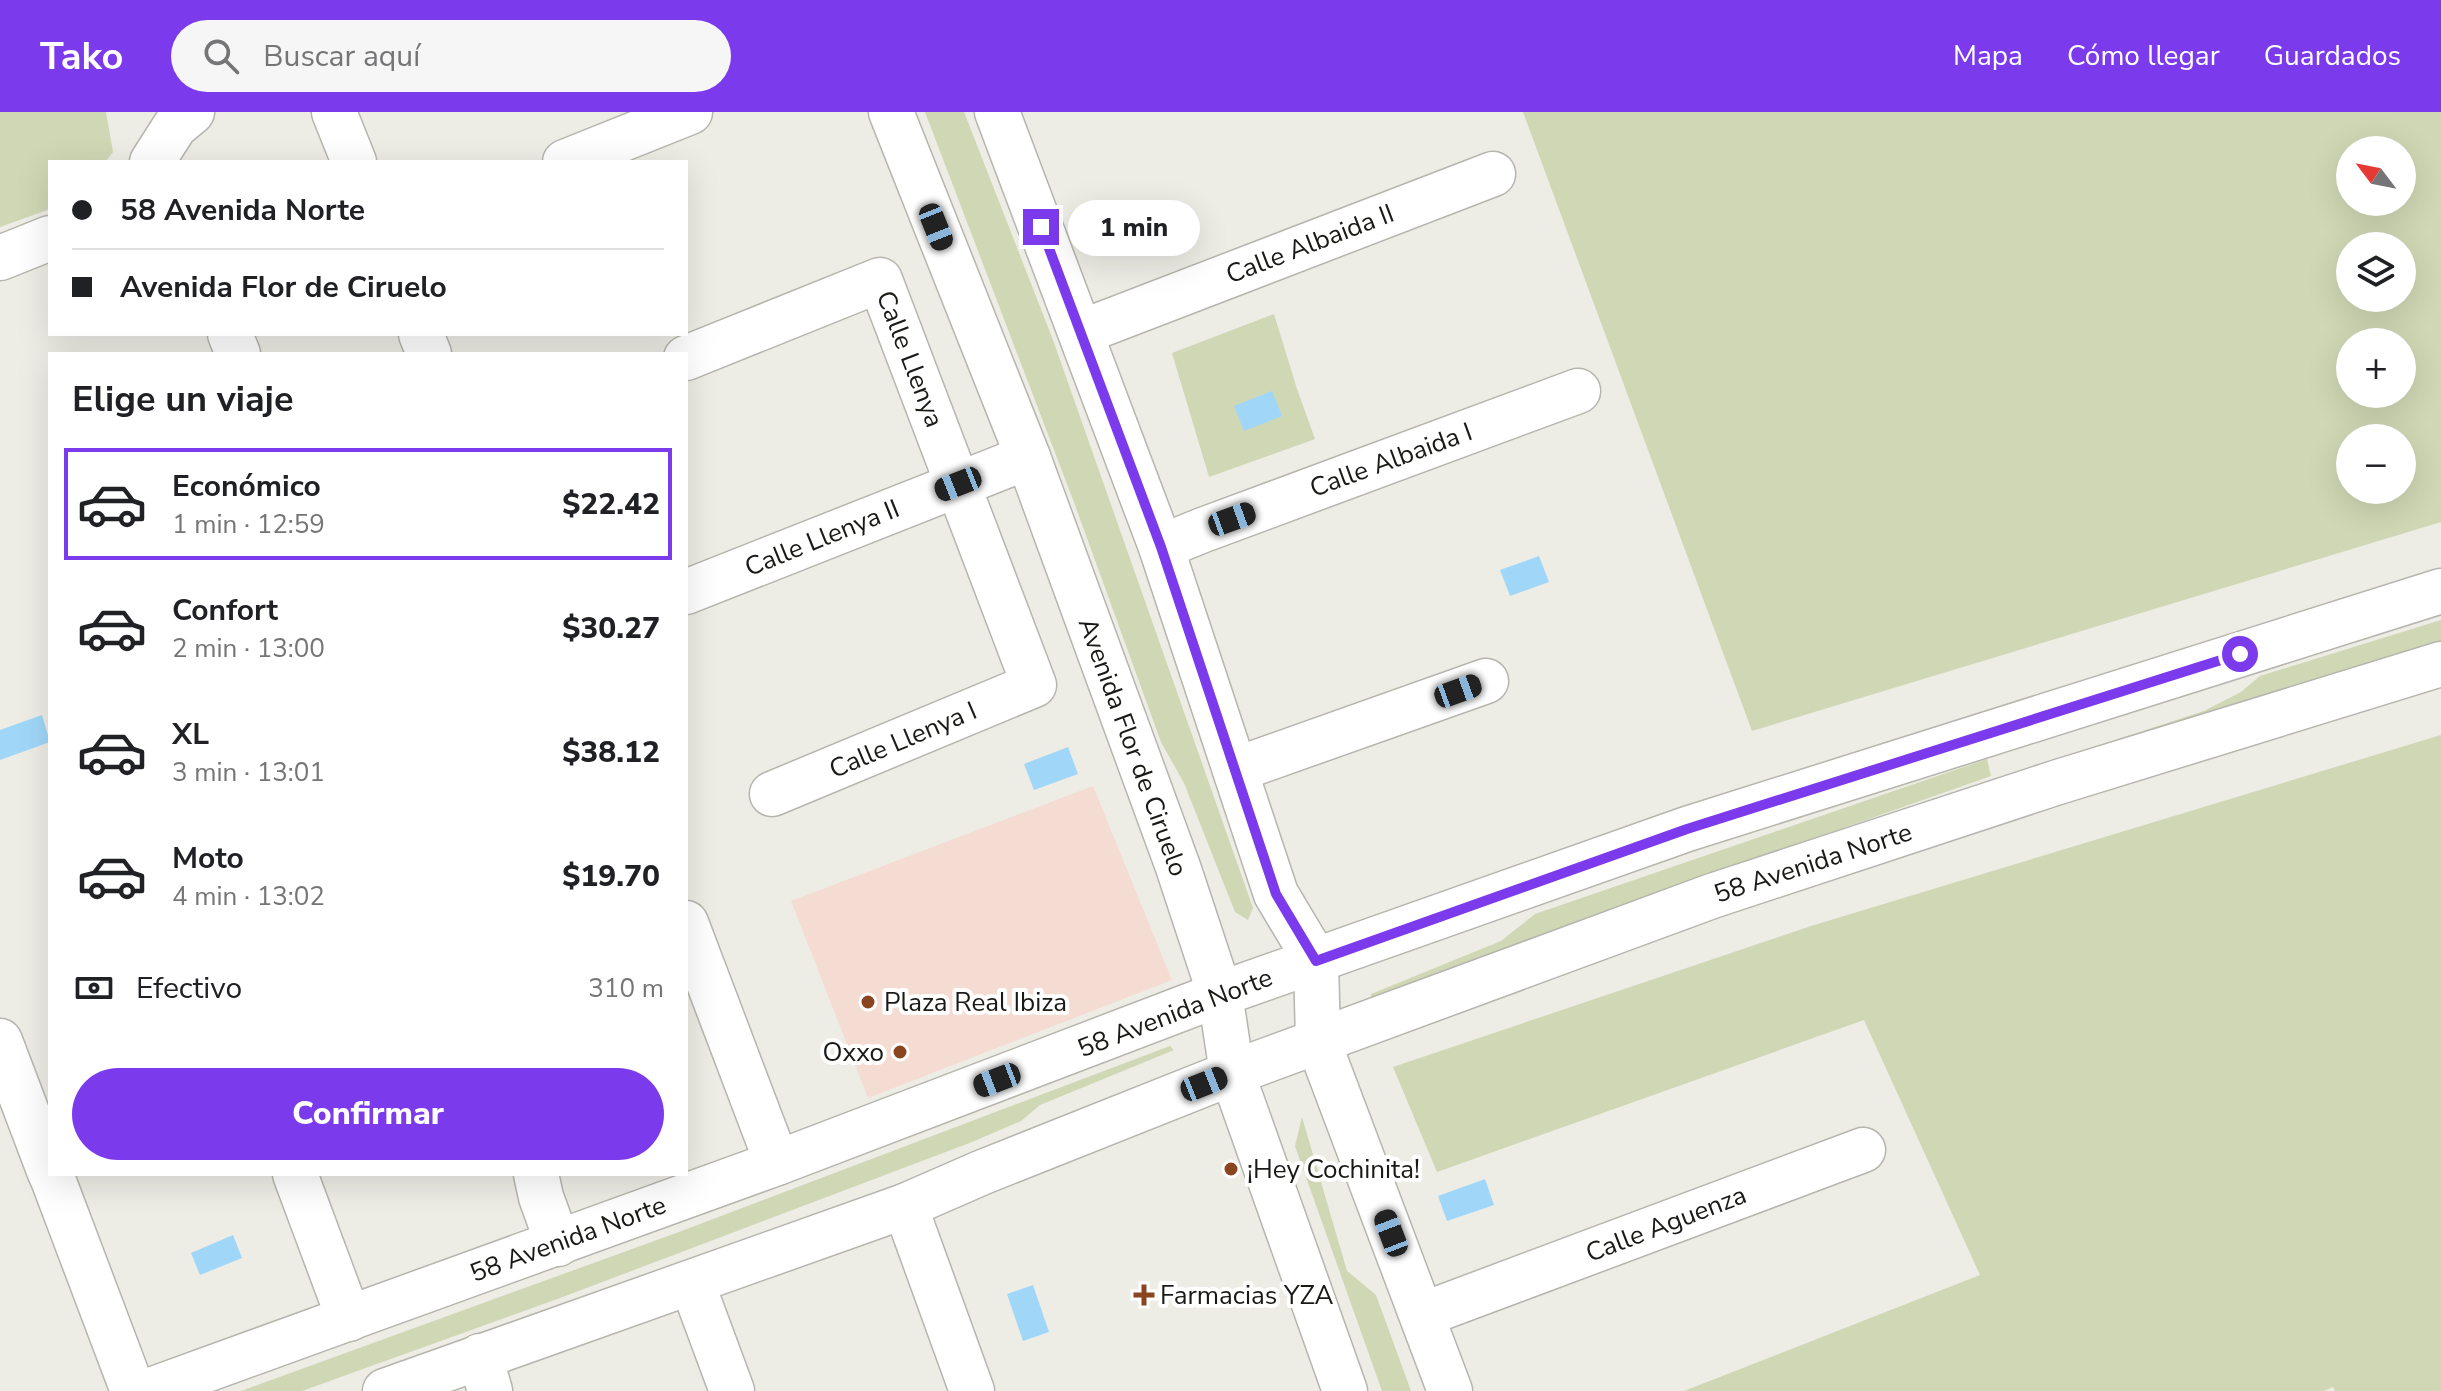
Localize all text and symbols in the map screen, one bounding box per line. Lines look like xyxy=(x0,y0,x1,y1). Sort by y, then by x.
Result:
search box xyxy=(171,20,731,92)
text: Tako xyxy=(40,31,123,82)
icon: search xyxy=(199,34,243,78)
text: Buscar aquí xyxy=(263,36,420,77)
text: Mapa xyxy=(1953,37,2023,75)
text: Cómo llegar xyxy=(2067,37,2220,75)
text: Guardados xyxy=(2264,37,2401,75)
north arrow xyxy=(2336,136,2416,216)
map controls xyxy=(2336,136,2416,504)
text: 58 Avenida Norte xyxy=(120,190,365,231)
street label: Calle Albaida II xyxy=(1221,196,1399,292)
callout: 1 min xyxy=(1069,199,1201,255)
car xyxy=(916,200,956,254)
route end xyxy=(1023,209,1059,245)
text: 1 min xyxy=(1100,210,1168,245)
button: layers xyxy=(2336,232,2416,312)
text: Avenida Flor de Ciruelo xyxy=(120,267,447,308)
street label: Calle Llenya xyxy=(868,286,952,432)
button: + xyxy=(2336,328,2416,408)
text: Elige un viaje xyxy=(72,375,293,424)
street label: Calle Albaida I xyxy=(1305,414,1477,506)
button: − xyxy=(2336,424,2416,504)
car xyxy=(931,464,985,504)
text: Económico xyxy=(172,466,321,507)
icon: car xyxy=(76,468,148,540)
text: $22.42 xyxy=(562,484,660,525)
street label: Calle Llenya II xyxy=(740,491,904,585)
car xyxy=(1205,500,1259,538)
text: 1 min · 12:59 xyxy=(172,507,325,542)
text: Confort xyxy=(172,590,278,631)
icon: car xyxy=(76,592,148,664)
text: $30.27 xyxy=(562,608,660,649)
street label: Avenida Flor de Ciruelo xyxy=(1070,613,1196,881)
text: 2 min · 13:00 xyxy=(172,631,325,666)
route start xyxy=(2222,636,2258,672)
car xyxy=(1431,672,1485,710)
street label: Calle Llenya I xyxy=(824,693,982,787)
text: XL xyxy=(172,714,209,755)
icon: car xyxy=(76,716,148,788)
text: $38.12 xyxy=(562,732,660,773)
text: 3 min · 13:01 xyxy=(172,755,325,790)
street label: 58 Avenida Norte xyxy=(1710,815,1916,911)
text: Moto xyxy=(172,838,244,879)
icon: car xyxy=(76,840,148,912)
text: $19.70 xyxy=(562,856,660,897)
text: 4 min · 13:02 xyxy=(172,879,325,914)
street label: 58 Avenida Norte xyxy=(1073,960,1277,1066)
icon: cash xyxy=(72,966,116,1010)
text: Efectivo xyxy=(136,968,242,1009)
text: 310 m xyxy=(588,971,664,1006)
place label: Plaza Real Ibiza xyxy=(884,985,1067,1020)
marker: Plaza Real Ibiza xyxy=(859,993,877,1011)
place label: Oxxo xyxy=(823,1035,884,1070)
marker: Oxxo xyxy=(891,1043,909,1061)
car xyxy=(970,1060,1024,1100)
car xyxy=(1177,1064,1231,1104)
button: Confirmar xyxy=(72,1068,664,1160)
place label: ¡Hey Cochinita! xyxy=(1247,1152,1420,1187)
marker: ¡Hey Cochinita! xyxy=(1222,1160,1240,1178)
street label: Calle Aguenza xyxy=(1581,1177,1751,1271)
street label: 58 Avenida Norte xyxy=(465,1187,671,1291)
car xyxy=(1371,1206,1411,1260)
place label: Farmacias YZA xyxy=(1160,1278,1333,1313)
marker: Farmacias YZA xyxy=(1135,1286,1153,1304)

